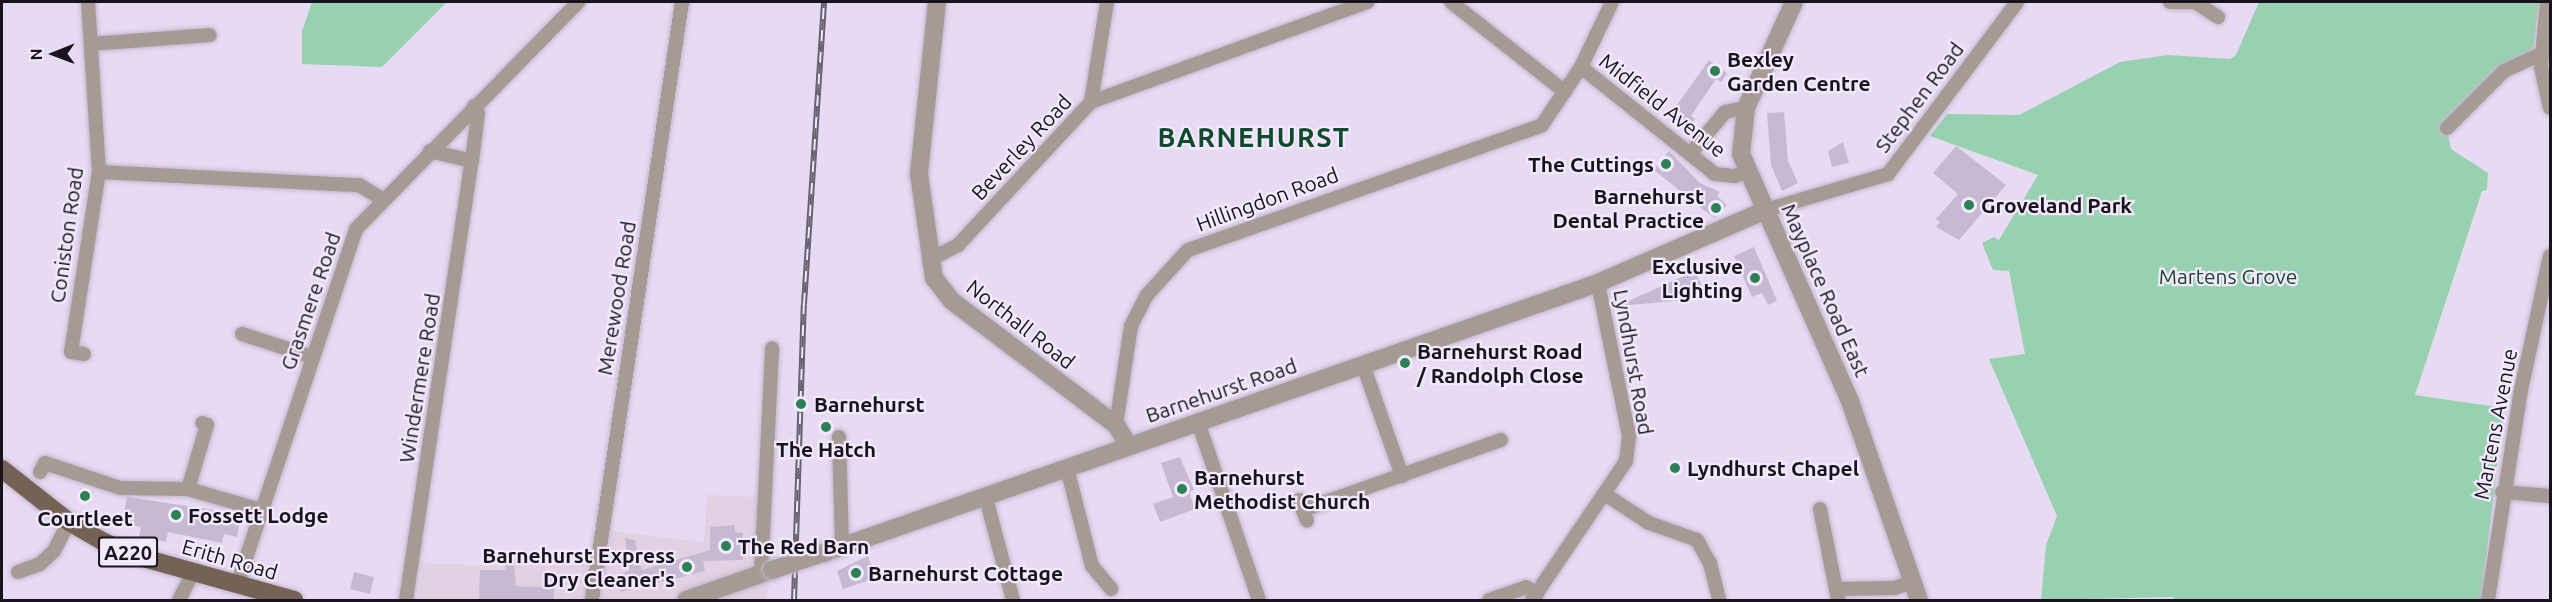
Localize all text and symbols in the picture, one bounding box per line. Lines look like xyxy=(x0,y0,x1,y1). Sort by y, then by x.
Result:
north arrow xyxy=(24,24,84,84)
street label: Stephen Road xyxy=(1869,37,1969,157)
place label: Bexley Garden Centre xyxy=(1727,46,1871,96)
text: N xyxy=(27,48,45,60)
street label: Midfield Avenue xyxy=(1595,48,1731,162)
marker: Bexley Garden Centre xyxy=(1708,64,1722,78)
street label: Beverley Road xyxy=(966,89,1076,205)
district label: BARNEHURST xyxy=(1158,122,1350,154)
place label: The Cuttings xyxy=(1528,151,1654,177)
marker: The Cuttings xyxy=(1659,157,1673,171)
street label: Hillingdon Road xyxy=(1192,162,1342,236)
street label: Coniston Road xyxy=(44,165,88,305)
place label: Barnehurst Dental Practice xyxy=(1552,183,1704,233)
place label: Groveland Park xyxy=(1981,192,2132,218)
marker: Groveland Park xyxy=(1962,198,1976,212)
street label: Mayplace Road East xyxy=(1776,199,1876,381)
marker: Barnehurst Dental Practice xyxy=(1709,201,1723,215)
street label: Merewood Road xyxy=(591,219,641,377)
street label: Grasmere Road xyxy=(275,229,345,373)
place label: Exclusive Lighting xyxy=(1652,253,1743,303)
park label: Martens Grove xyxy=(2159,263,2297,289)
marker: Exclusive Lighting xyxy=(1748,271,1762,285)
street label: Northall Road xyxy=(962,274,1080,374)
street label: Lyndhurst Road xyxy=(1609,287,1659,437)
street label: Windermere Road xyxy=(393,291,445,465)
place label: Barnehurst Road / Randolph Close xyxy=(1417,338,1584,388)
street label: Martens Avenue xyxy=(2468,346,2522,502)
street label: Barnehurst Road xyxy=(1142,352,1300,428)
marker: Barnehurst Road / Randolph Close xyxy=(1398,356,1412,370)
place label: Barnehurst xyxy=(814,391,925,417)
marker: Barnehurst xyxy=(792,395,810,413)
marker: The Hatch xyxy=(819,420,833,434)
place label: The Hatch xyxy=(776,436,876,462)
place label: Lyndhurst Chapel xyxy=(1687,455,1859,481)
marker: Lyndhurst Chapel xyxy=(1668,461,1682,475)
place label: Barnehurst Methodist Church xyxy=(1194,464,1370,514)
marker: Barnehurst Methodist Church xyxy=(1175,482,1189,496)
marker: Courtleet xyxy=(78,489,92,503)
place label: Fossett Lodge xyxy=(188,502,329,528)
place label: Courtleet xyxy=(37,505,133,531)
marker: Fossett Lodge xyxy=(169,508,183,522)
street label: Erith Road xyxy=(179,533,281,585)
place label: The Red Barn xyxy=(738,533,869,559)
road number: A220 xyxy=(98,535,158,569)
marker: The Red Barn xyxy=(719,539,733,553)
place label: Barnehurst Express Dry Cleaner's xyxy=(482,542,675,592)
marker: Barnehurst Express Dry Cleaner's xyxy=(680,560,694,574)
place label: Barnehurst Cottage xyxy=(868,560,1063,586)
marker: Barnehurst Cottage xyxy=(849,566,863,580)

